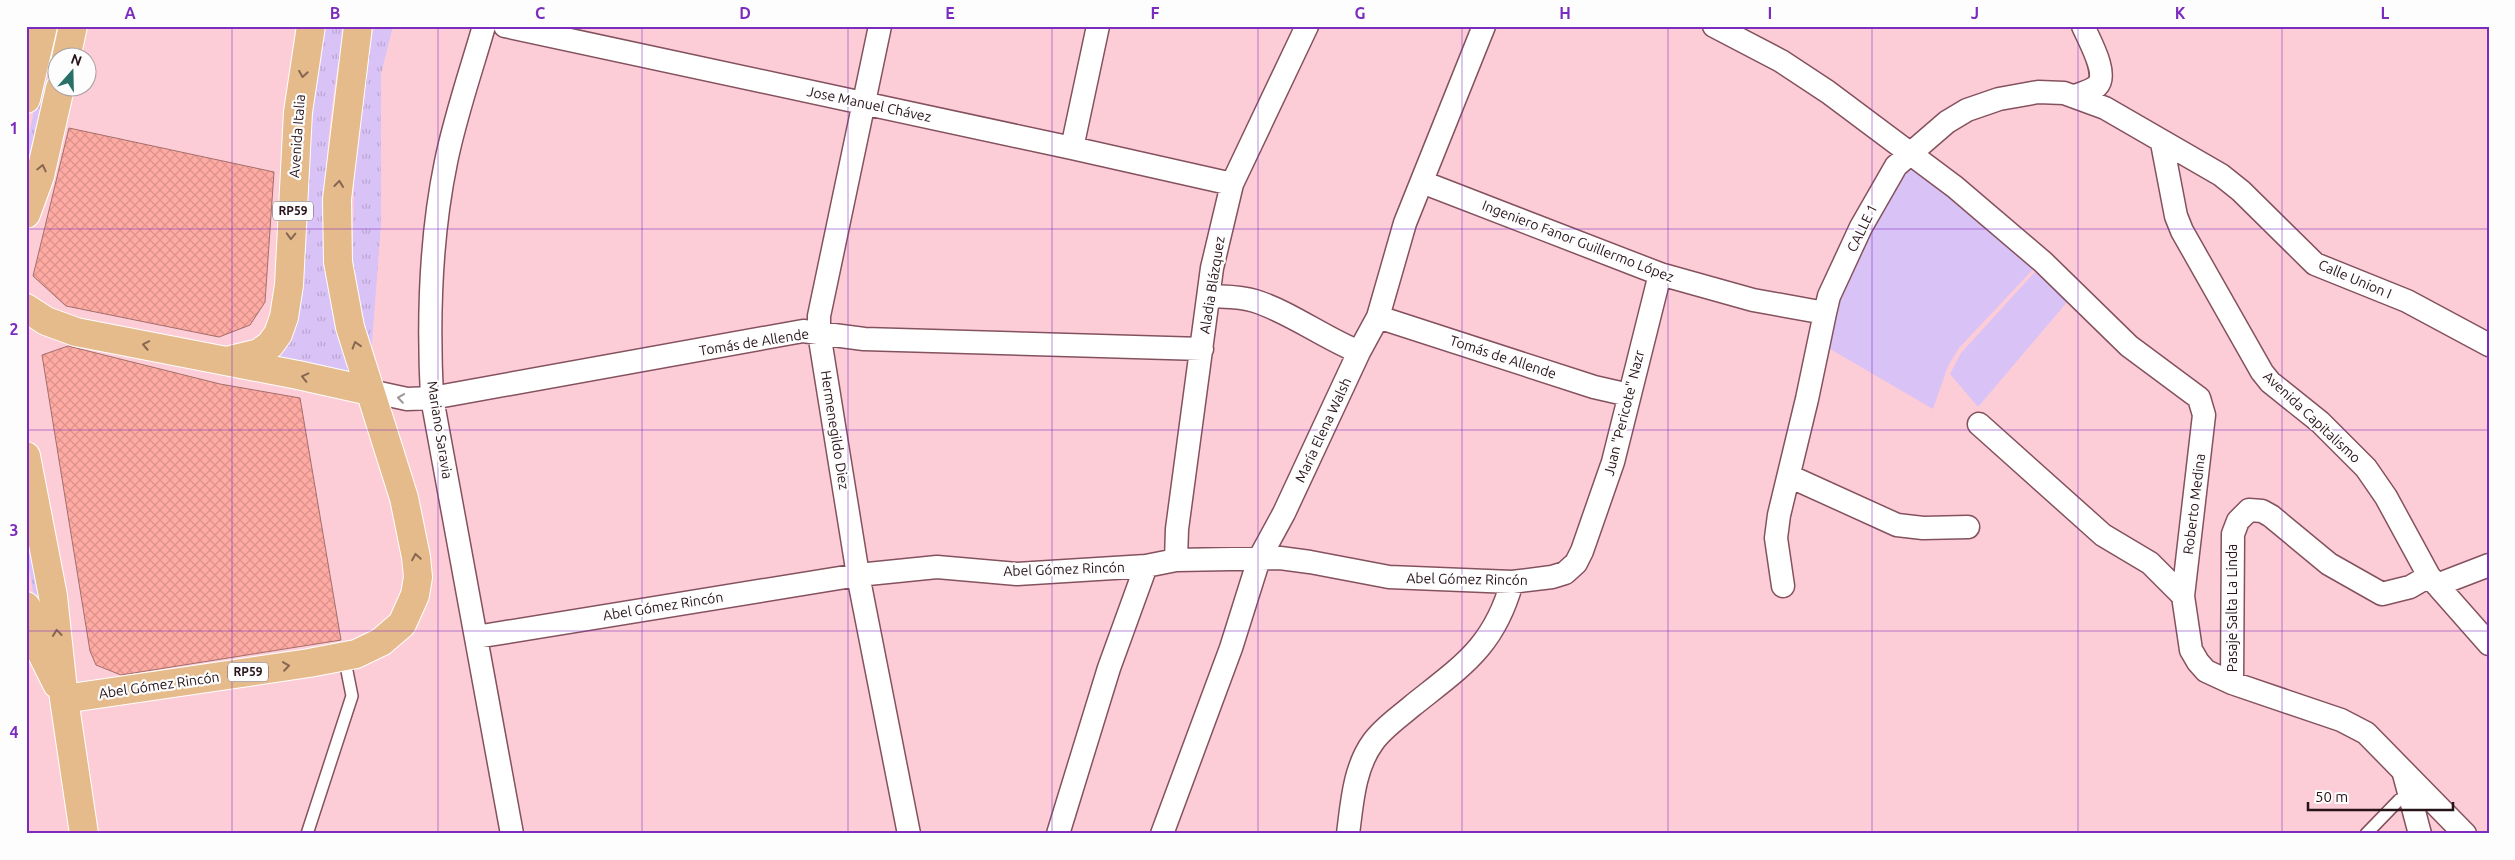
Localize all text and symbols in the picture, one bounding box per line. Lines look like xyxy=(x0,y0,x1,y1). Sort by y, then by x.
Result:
text: A xyxy=(124,4,136,22)
text: B xyxy=(330,4,340,22)
text: C xyxy=(535,4,545,22)
text: D xyxy=(739,4,751,22)
text: E xyxy=(945,4,955,22)
text: F xyxy=(1151,4,1160,22)
text: G xyxy=(1354,4,1366,22)
text: H xyxy=(1559,4,1571,22)
text: I xyxy=(1768,4,1772,22)
text: J xyxy=(1971,4,1979,22)
text: K xyxy=(2175,4,2186,22)
text: L xyxy=(2381,4,2390,22)
north arrow xyxy=(48,48,98,98)
text: N xyxy=(69,50,84,69)
one-way arrow xyxy=(298,70,308,79)
street label: Jose Manuel Chávez xyxy=(805,83,933,125)
street label: Avenida Italia xyxy=(286,94,308,178)
text: 1 xyxy=(9,119,19,137)
one-way arrow xyxy=(36,164,47,173)
one-way arrow xyxy=(333,180,344,188)
street label: Ingeniero Fanor Guillermo López xyxy=(1480,197,1676,285)
street label: CALLE 1 xyxy=(1844,201,1880,255)
road number: RP59 xyxy=(273,202,313,220)
one-way arrow xyxy=(286,233,297,241)
street label: Aladia Blázquez xyxy=(1196,235,1228,335)
street label: Calle Union I xyxy=(2316,256,2394,302)
text: 2 xyxy=(9,320,19,338)
street label: Tomás de Allende xyxy=(698,325,810,359)
street label: Tomás de Allende xyxy=(1448,332,1558,382)
one-way arrow xyxy=(141,340,150,351)
one-way arrow xyxy=(351,341,361,349)
street label: Juan "Pericote" Nazr xyxy=(1601,348,1648,477)
street label: Avenida Capitalismo xyxy=(2260,368,2364,466)
street label: Hermenegildo Diez xyxy=(818,369,852,491)
one-way arrow xyxy=(301,372,310,383)
street label: María Elena Walsh xyxy=(1292,375,1354,485)
street label: Mariano Saravia xyxy=(424,380,456,480)
one-way arrow xyxy=(396,393,404,404)
street label: Roberto Medina xyxy=(2180,453,2208,555)
text: 3 xyxy=(9,521,19,539)
street label: Pasaje Salta La Linda xyxy=(2224,544,2240,672)
one-way arrow xyxy=(411,553,422,561)
street label: Abel Gómez Rincón xyxy=(1003,559,1125,579)
street label: Abel Gómez Rincón xyxy=(1406,570,1528,588)
street label: Abel Gómez Rincón xyxy=(602,589,724,623)
one-way arrow xyxy=(52,628,63,636)
road number: RP59 xyxy=(228,662,268,682)
one-way arrow xyxy=(281,662,290,672)
street label: Abel Gómez Rincón xyxy=(98,669,220,701)
text: 4 xyxy=(9,723,19,741)
scale bar xyxy=(2308,780,2452,812)
text: 50 m xyxy=(2315,788,2348,805)

